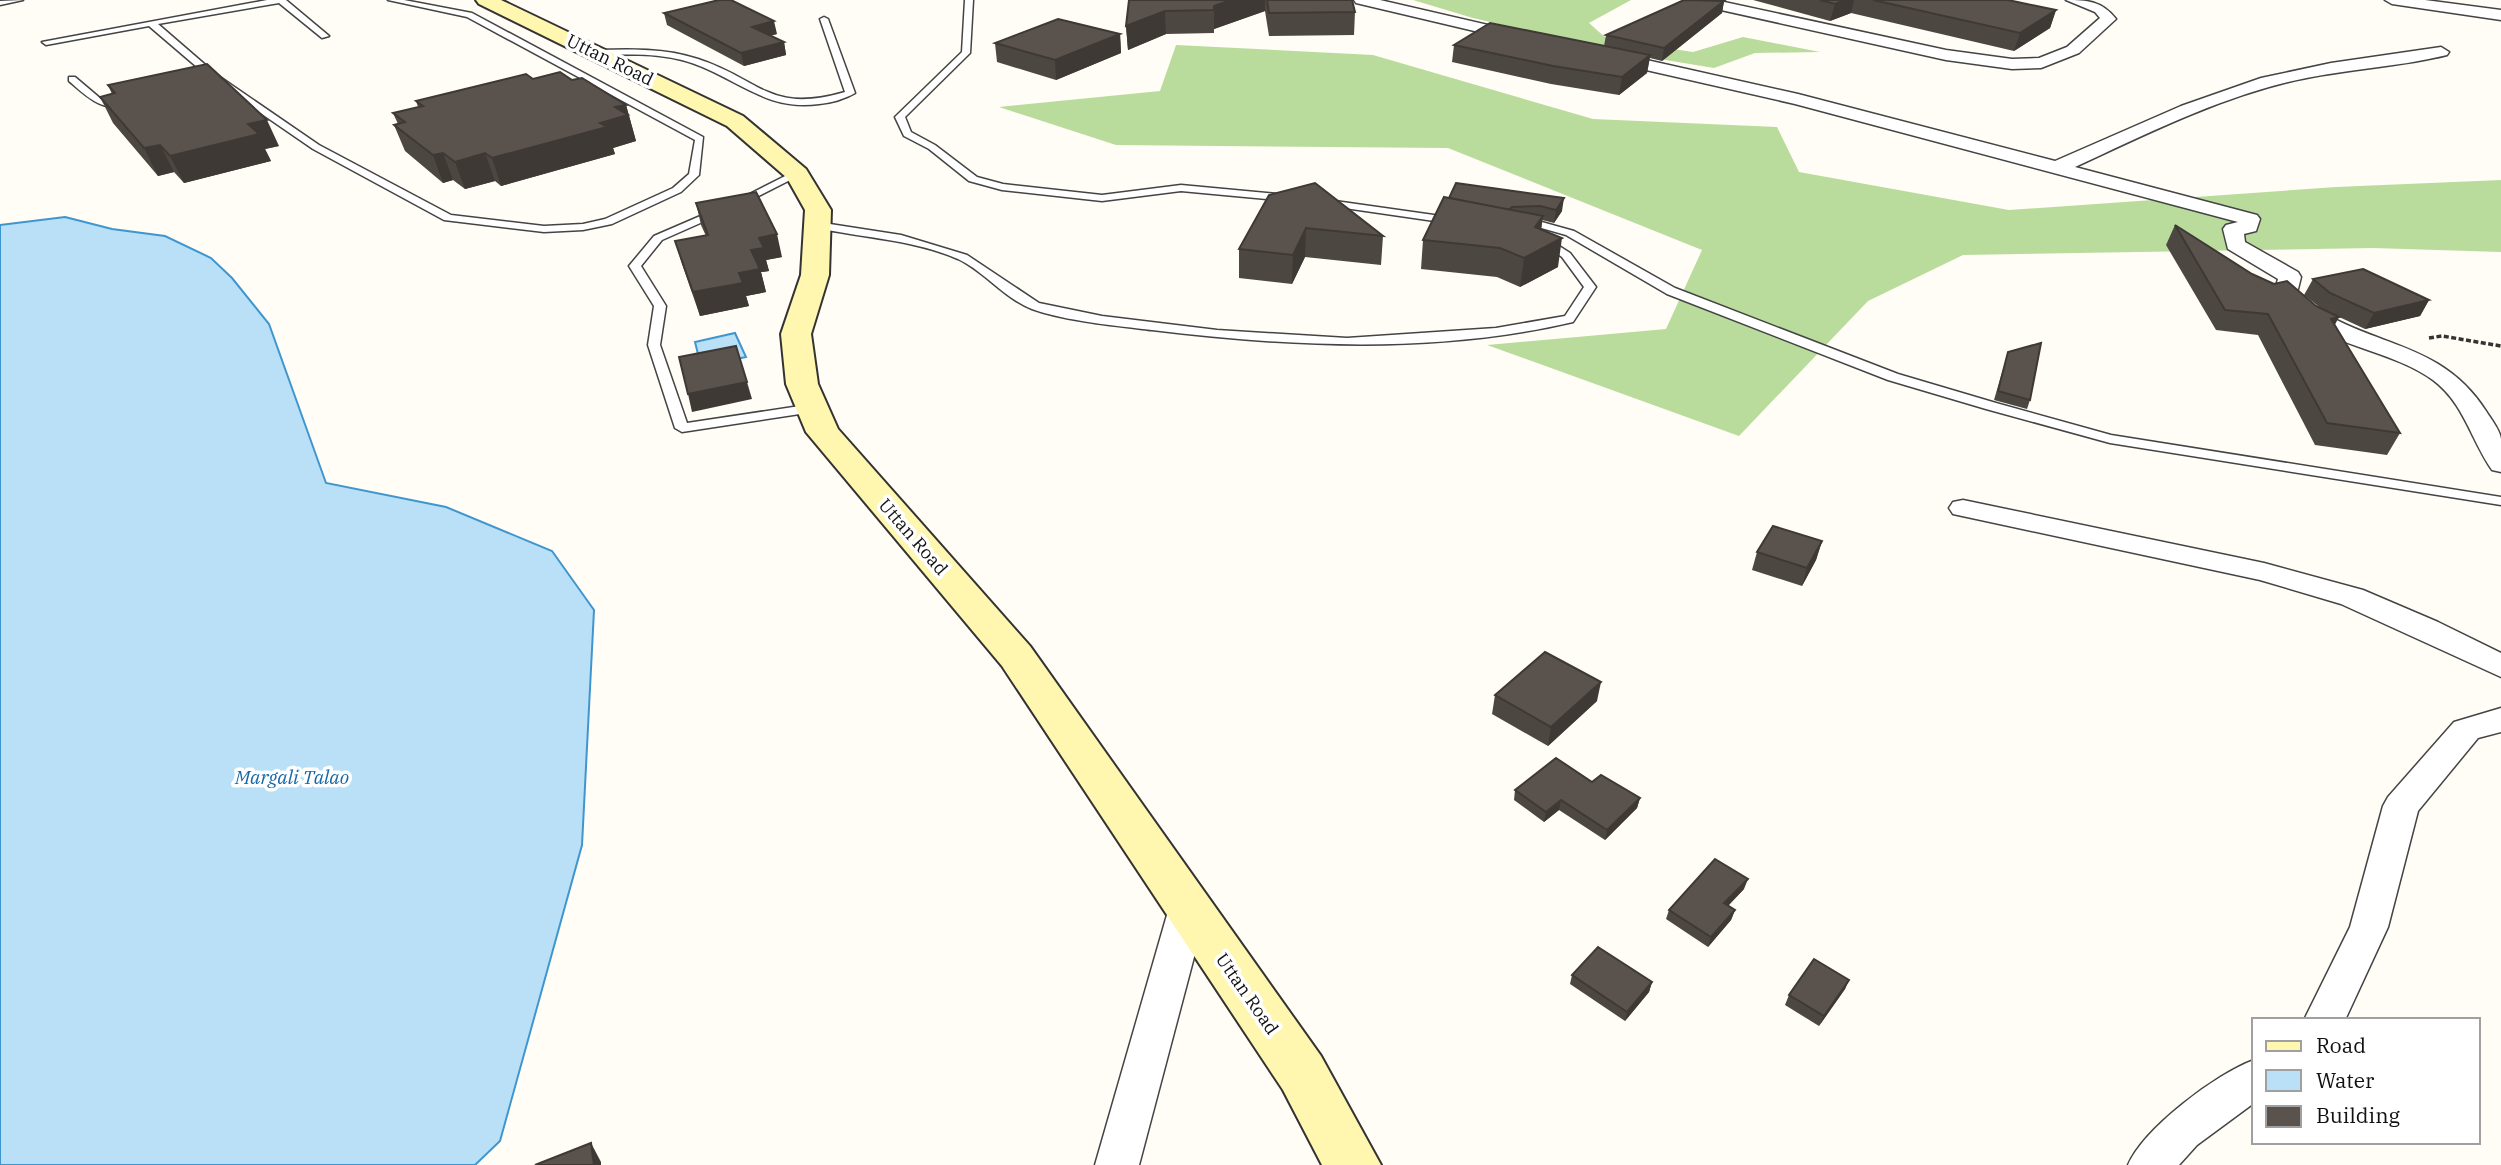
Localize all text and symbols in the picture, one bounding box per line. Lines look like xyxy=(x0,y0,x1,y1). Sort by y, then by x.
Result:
street label: Uttan Road xyxy=(563,29,658,91)
street label: Uttan Road xyxy=(874,494,953,580)
water label: Margali Talao xyxy=(234,765,349,789)
street label: Uttan Road xyxy=(1211,949,1284,1039)
legend xyxy=(2252,1018,2480,1144)
text: Road xyxy=(2316,1031,2366,1059)
text: Water xyxy=(2316,1066,2375,1094)
text: Building xyxy=(2316,1101,2401,1129)

